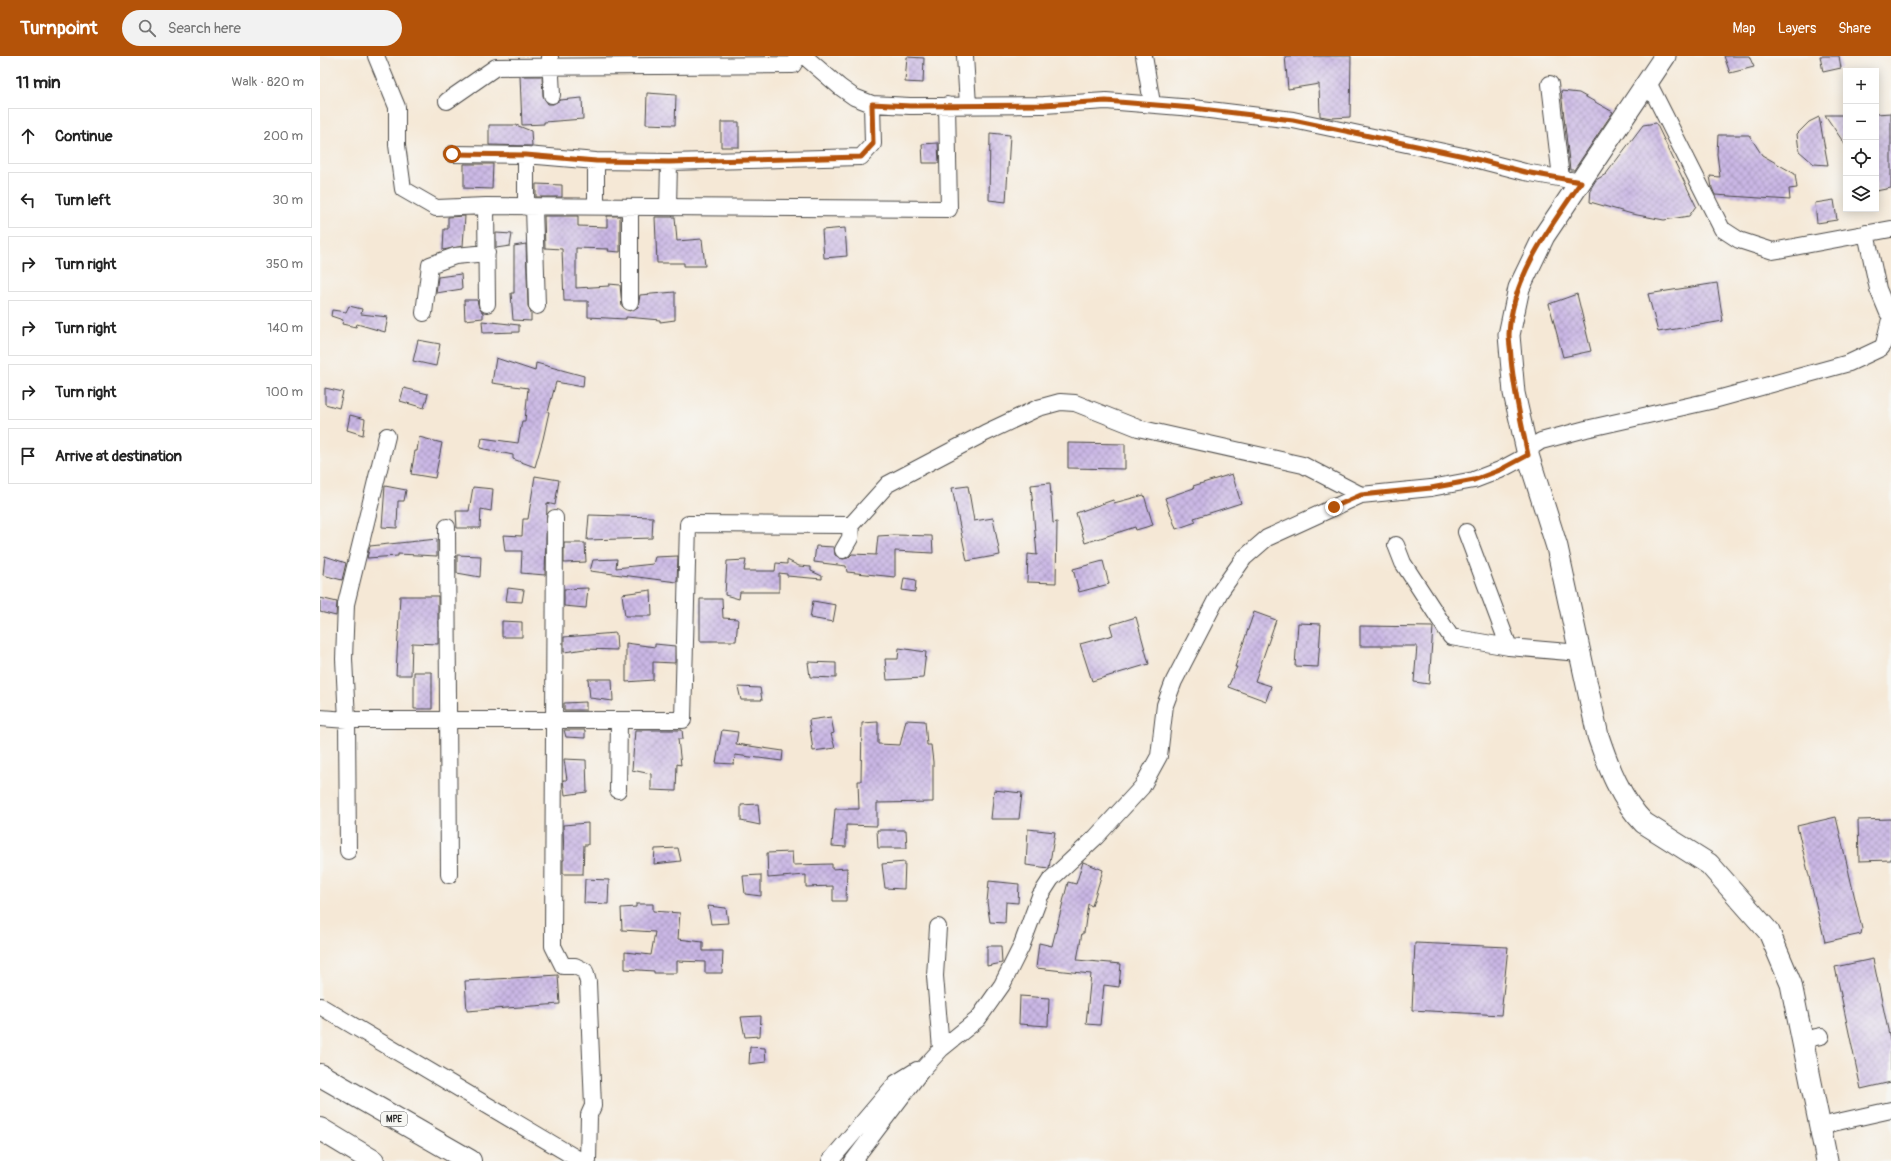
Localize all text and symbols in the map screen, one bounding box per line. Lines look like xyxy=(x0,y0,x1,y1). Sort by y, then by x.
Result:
search box xyxy=(122,10,402,46)
text: Turnpoint xyxy=(20,16,98,40)
icon: search xyxy=(136,17,158,39)
text: Search here xyxy=(168,19,241,38)
text: Map xyxy=(1733,20,1756,37)
text: Layers xyxy=(1778,20,1816,37)
text: Share xyxy=(1838,20,1871,37)
map controls xyxy=(1843,68,1879,212)
button: + xyxy=(1843,68,1879,104)
text: 11 min xyxy=(16,72,61,93)
text: Walk · 820 m xyxy=(231,74,304,90)
button: − xyxy=(1843,104,1879,140)
icon: ahead xyxy=(17,125,39,147)
text: Continue xyxy=(55,127,113,146)
text: 200 m xyxy=(264,128,303,144)
button: locate xyxy=(1843,140,1879,176)
route start xyxy=(443,145,461,163)
button: layers xyxy=(1843,176,1879,212)
icon: left xyxy=(17,189,39,211)
text: Turn left xyxy=(55,191,111,210)
text: 30 m xyxy=(273,192,303,208)
icon: right xyxy=(17,253,39,275)
text: Turn right xyxy=(55,255,116,274)
text: 350 m xyxy=(265,256,303,272)
icon: right xyxy=(17,317,39,339)
text: Turn right xyxy=(55,319,116,338)
text: 140 m xyxy=(267,320,303,336)
icon: right xyxy=(17,381,39,403)
text: Turn right xyxy=(55,383,116,402)
text: 100 m xyxy=(266,384,303,400)
icon: arrive xyxy=(17,445,39,467)
text: Arrive at destination xyxy=(55,447,182,466)
route end xyxy=(1325,498,1343,516)
road number: MPE xyxy=(381,1112,407,1126)

